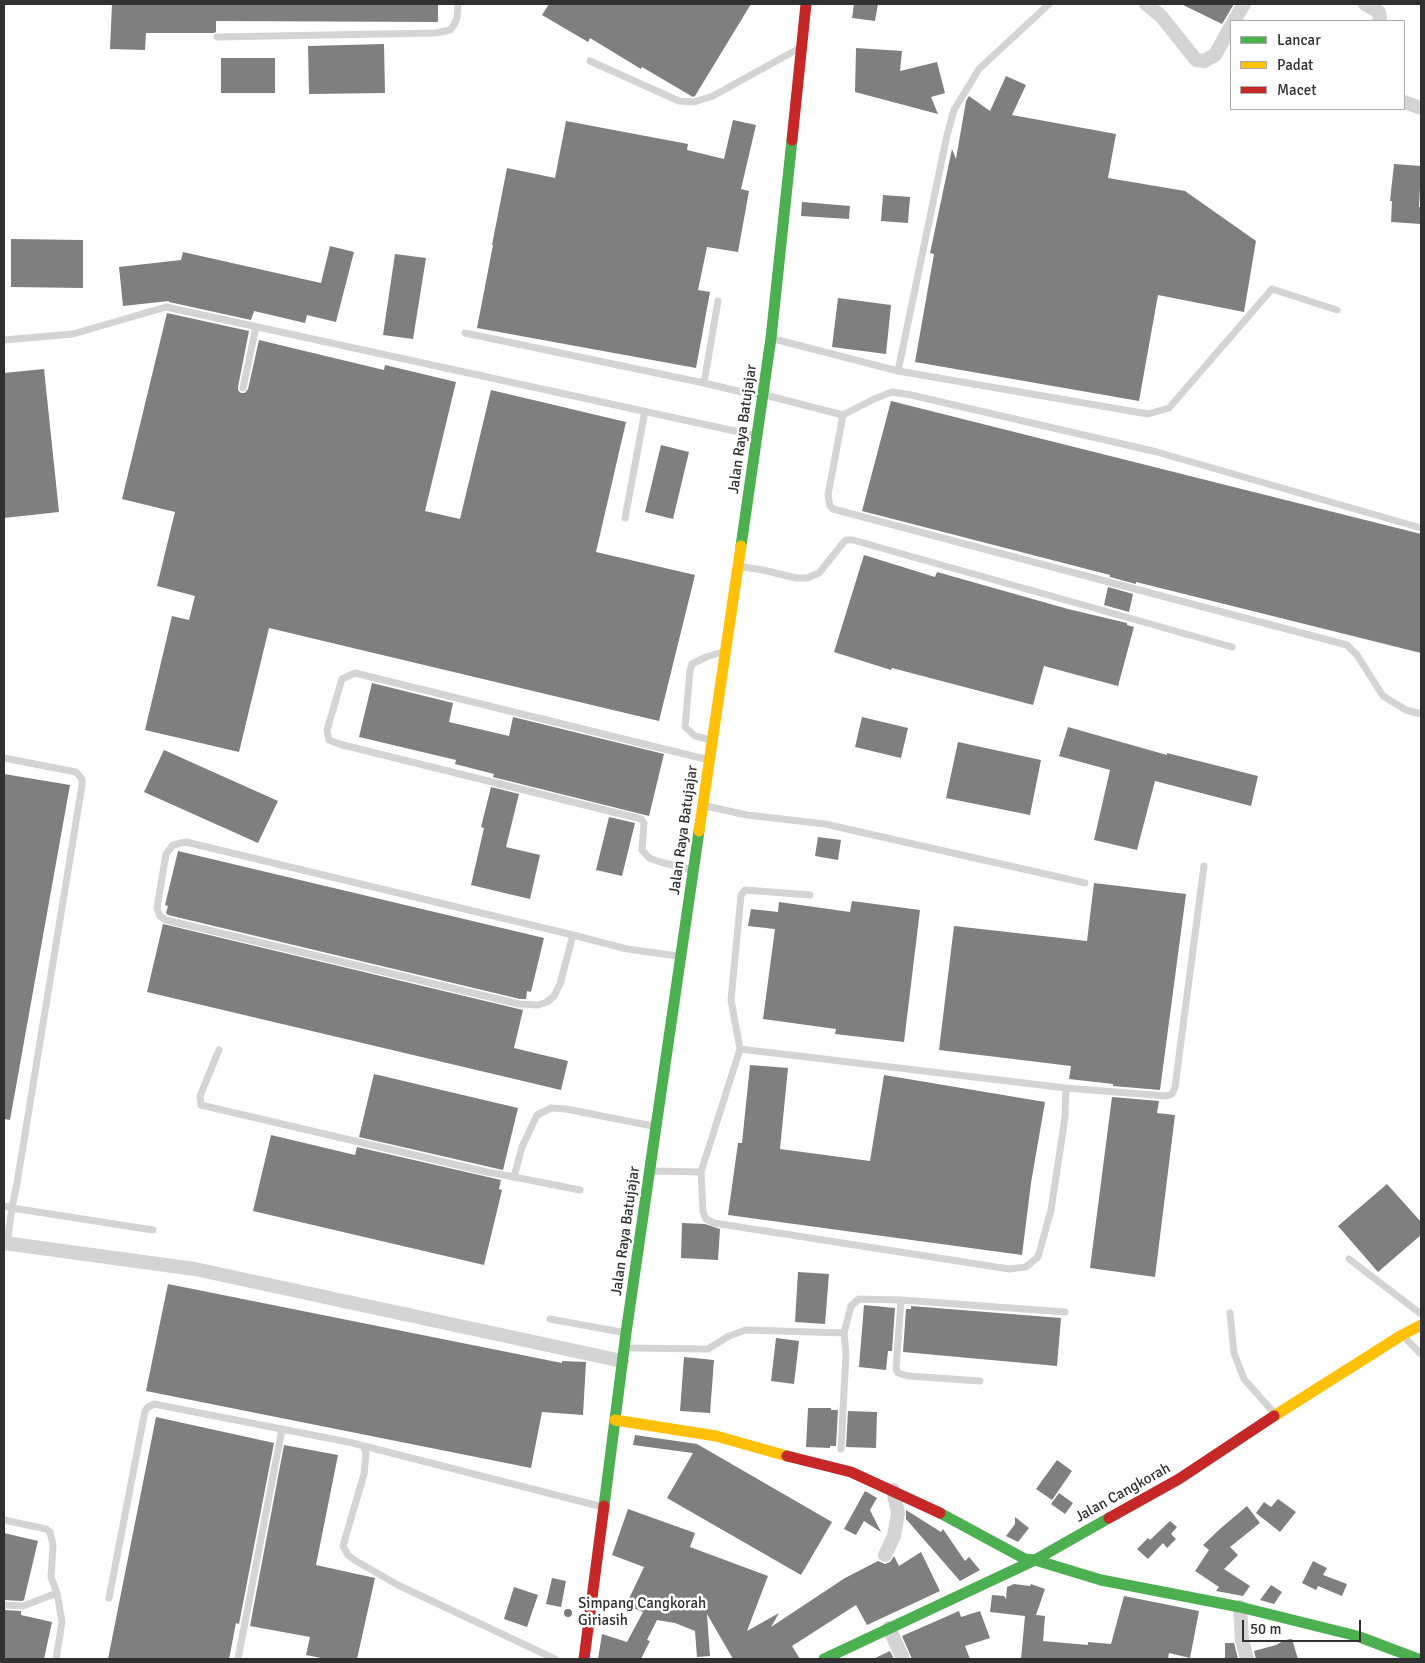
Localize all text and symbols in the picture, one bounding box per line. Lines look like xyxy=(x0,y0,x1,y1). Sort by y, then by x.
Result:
legend xyxy=(1230,20,1405,110)
text: Lancar xyxy=(1277,31,1321,49)
text: Padat xyxy=(1277,56,1313,74)
text: Macet xyxy=(1277,81,1316,99)
street label: Jalan Raya Batujajar xyxy=(725,363,761,495)
street label: Jalan Raya Batujajar xyxy=(666,764,702,896)
street label: Jalan Raya Batujajar xyxy=(608,1165,644,1297)
street label: Jalan Cangkorah xyxy=(1072,1459,1174,1527)
place label: Simpang Cangkorah Giriasih xyxy=(578,1595,706,1630)
marker: Simpang Cangkorah Giriasih xyxy=(562,1607,574,1619)
scale bar xyxy=(1245,1610,1364,1642)
text: 50 m xyxy=(1250,1620,1281,1638)

